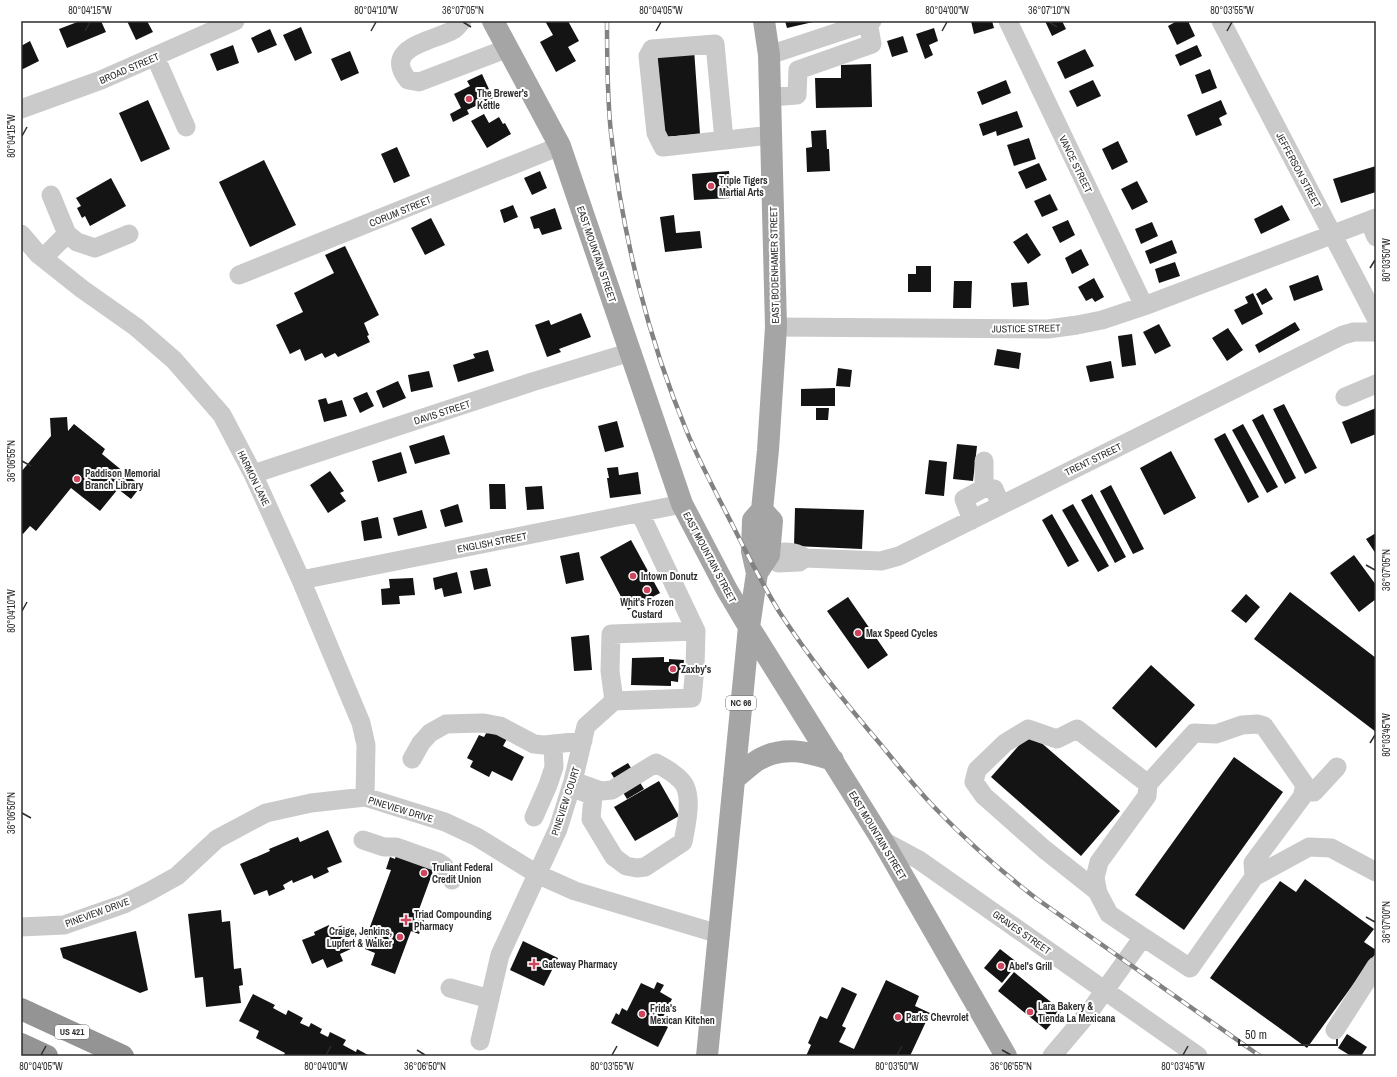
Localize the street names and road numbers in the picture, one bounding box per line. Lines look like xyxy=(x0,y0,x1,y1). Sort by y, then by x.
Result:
street label: BROAD STREET xyxy=(97,50,161,87)
street label: JEFFERSON STREET xyxy=(1273,130,1324,210)
street label: VANCE STREET xyxy=(1056,133,1095,195)
street label: CORUM STREET xyxy=(367,193,433,230)
street label: EAST MOUNTAIN STREET xyxy=(574,204,619,304)
street label: EAST BODENHAMER STREET xyxy=(767,206,782,324)
street label: JUSTICE STREET xyxy=(991,321,1061,336)
street label: DAVIS STREET xyxy=(412,397,472,428)
street label: TRENT STREET xyxy=(1063,440,1124,479)
street label: HARMON LANE xyxy=(235,448,273,508)
street label: EAST MOUNTAIN STREET xyxy=(680,509,739,605)
street label: ENGLISH STREET xyxy=(456,529,528,556)
road number: NC 66 xyxy=(726,696,756,710)
street label: PINEVIEW COURT xyxy=(548,765,583,837)
street label: EAST MOUNTAIN STREET xyxy=(846,788,909,882)
street label: PINEVIEW DRIVE xyxy=(367,793,435,826)
street label: PINEVIEW DRIVE xyxy=(63,895,131,930)
street label: GRAVES STREET xyxy=(990,908,1053,957)
road number: US 421 xyxy=(55,1025,89,1039)

